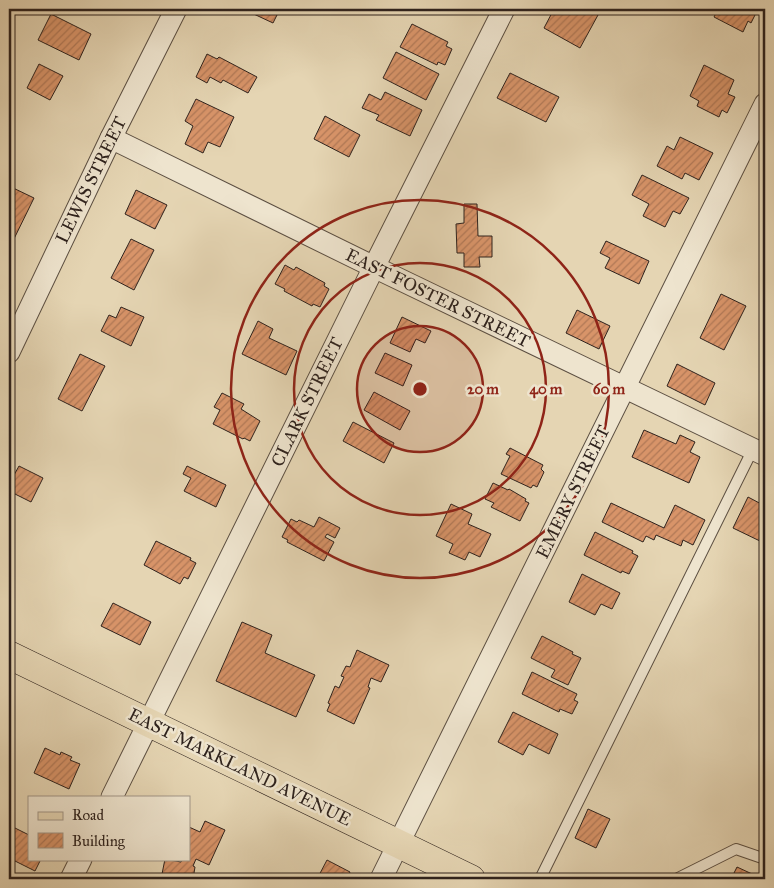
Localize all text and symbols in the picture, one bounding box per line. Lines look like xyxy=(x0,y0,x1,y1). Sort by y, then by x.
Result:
street label: LEWIS STREET xyxy=(51,113,131,247)
street label: EAST FOSTER STREET xyxy=(342,244,534,352)
street label: CLARK STREET xyxy=(266,334,348,470)
centre of rings xyxy=(411,380,429,398)
text: 20 m xyxy=(467,380,499,398)
text: 40 m xyxy=(530,380,563,399)
text: 60 m xyxy=(593,380,626,398)
street label: EMERY STREET xyxy=(531,422,615,562)
street label: EAST MARKLAND AVENUE xyxy=(125,703,355,831)
legend xyxy=(28,796,190,860)
text: Road xyxy=(72,806,104,824)
text: Building xyxy=(72,832,126,850)

